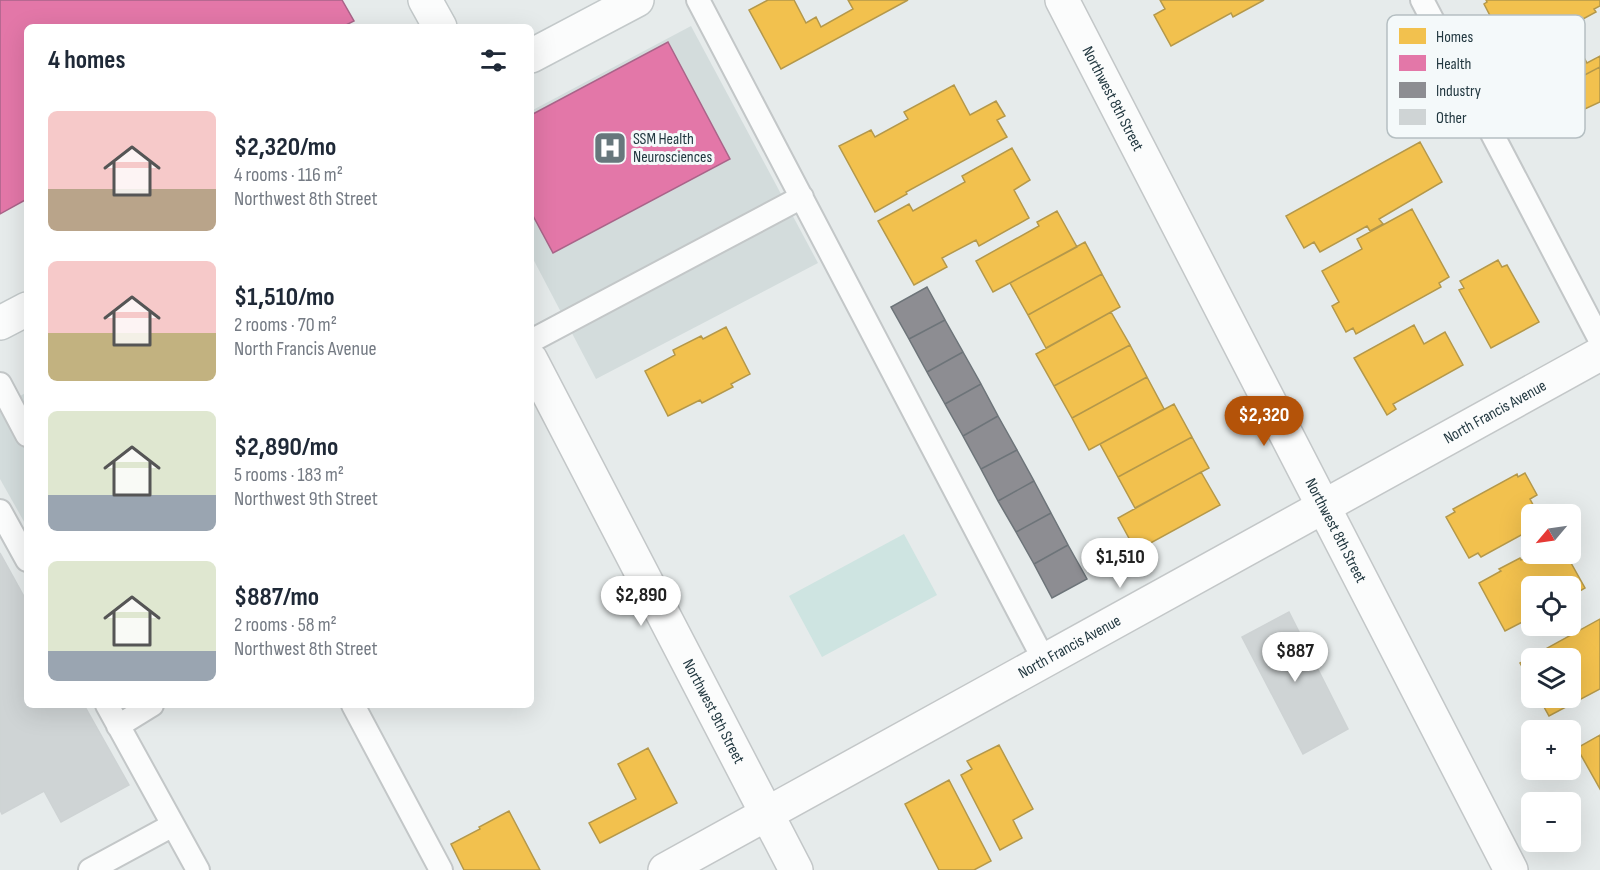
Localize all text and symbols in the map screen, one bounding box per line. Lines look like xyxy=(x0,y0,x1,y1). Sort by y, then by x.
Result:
legend xyxy=(1387,15,1585,138)
text: Homes xyxy=(1436,28,1473,47)
street label: Northwest 8th Street xyxy=(1078,43,1148,154)
icon: filters xyxy=(477,44,510,77)
text: 4 homes xyxy=(48,45,125,76)
text: Health xyxy=(1436,55,1471,74)
text: Industry xyxy=(1436,82,1481,101)
text: Other xyxy=(1436,109,1467,128)
hospital icon: SSM Health Neurosciences xyxy=(592,130,628,166)
place label: SSM Health Neurosciences xyxy=(633,130,712,167)
text: $2,320/mo xyxy=(234,132,336,163)
icon: home xyxy=(96,135,168,207)
text: 4 rooms · 116 m² xyxy=(234,163,343,187)
text: Northwest 8th Street xyxy=(234,187,378,211)
text: $1,510/mo xyxy=(234,282,335,313)
icon: home xyxy=(96,285,168,357)
text: 2 rooms · 70 m² xyxy=(234,313,337,337)
text: North Francis Avenue xyxy=(234,337,377,361)
street label: North Francis Avenue xyxy=(1440,376,1550,448)
pin: $2,320 xyxy=(1215,396,1313,447)
text: $2,320 xyxy=(1239,403,1289,427)
text: $2,890/mo xyxy=(234,432,338,463)
icon: home xyxy=(96,435,168,507)
text: 5 rooms · 183 m² xyxy=(234,463,344,487)
street label: Northwest 8th Street xyxy=(1301,475,1371,586)
text: Northwest 9th Street xyxy=(234,487,378,511)
north arrow xyxy=(1521,504,1581,564)
map controls xyxy=(1521,504,1581,852)
pin: $1,510 xyxy=(1071,538,1169,589)
text: $1,510 xyxy=(1095,545,1145,569)
pin: $2,890 xyxy=(592,576,690,627)
button: locate xyxy=(1521,576,1581,636)
text: $887/mo xyxy=(234,582,319,613)
text: $2,890 xyxy=(615,583,667,607)
icon: home xyxy=(96,585,168,657)
street label: North Francis Avenue xyxy=(1015,611,1124,683)
text: 2 rooms · 58 m² xyxy=(234,613,337,637)
pin: $887 xyxy=(1259,632,1331,683)
text: Northwest 8th Street xyxy=(234,637,378,661)
text: $887 xyxy=(1276,639,1314,663)
button: layers xyxy=(1521,648,1581,708)
street label: Northwest 9th Street xyxy=(679,656,749,767)
button: + xyxy=(1521,720,1581,780)
button: − xyxy=(1521,792,1581,852)

